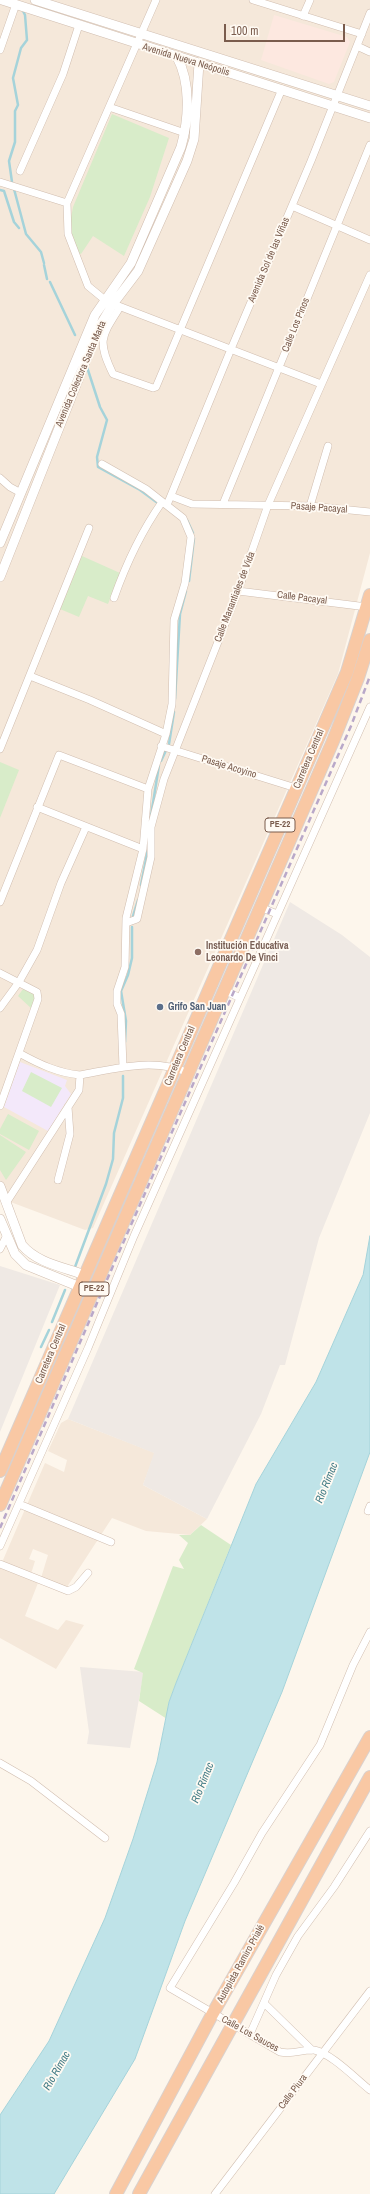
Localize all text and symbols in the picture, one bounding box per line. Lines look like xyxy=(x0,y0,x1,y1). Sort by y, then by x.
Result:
scale bar xyxy=(226,16,347,42)
text: 100 m xyxy=(231,23,258,39)
street label: Avenida Nueva Neópolis xyxy=(141,41,231,79)
street label: Avenida Sol de las Viñas xyxy=(246,216,292,304)
street label: Calle Los Pinos xyxy=(280,296,312,354)
street label: Avenida Colectora Santa Marta xyxy=(53,319,109,429)
street label: Pasaje Pacayal xyxy=(290,500,348,516)
street label: Calle Manantiales de Vida xyxy=(212,550,258,644)
street label: Calle Pacayal xyxy=(276,589,328,607)
street label: Carretera Central xyxy=(291,728,327,790)
street label: Pasaje Acoyino xyxy=(200,753,258,781)
road number: PE-22 xyxy=(265,818,295,832)
place label: Institución Educativa Leonardo De Vinci xyxy=(206,940,288,964)
marker: Institución Educativa Leonardo De Vinci xyxy=(193,947,203,957)
place label: Grifo San Juan xyxy=(168,1001,226,1013)
marker: Grifo San Juan xyxy=(155,1002,165,1012)
street label: Carretera Central xyxy=(162,1025,198,1087)
road number: PE-22 xyxy=(79,1282,109,1296)
street label: Carretera Central xyxy=(33,1323,69,1385)
water label: Río Rímac xyxy=(313,1461,341,1505)
water label: Río Rímac xyxy=(189,1761,217,1805)
street label: Autopista Ramiro Prialé xyxy=(215,1923,267,2005)
street label: Calle Los Sauces xyxy=(219,2013,281,2055)
water label: Río Rímac xyxy=(41,2049,73,2093)
street label: Calle Piura xyxy=(276,2072,310,2112)

